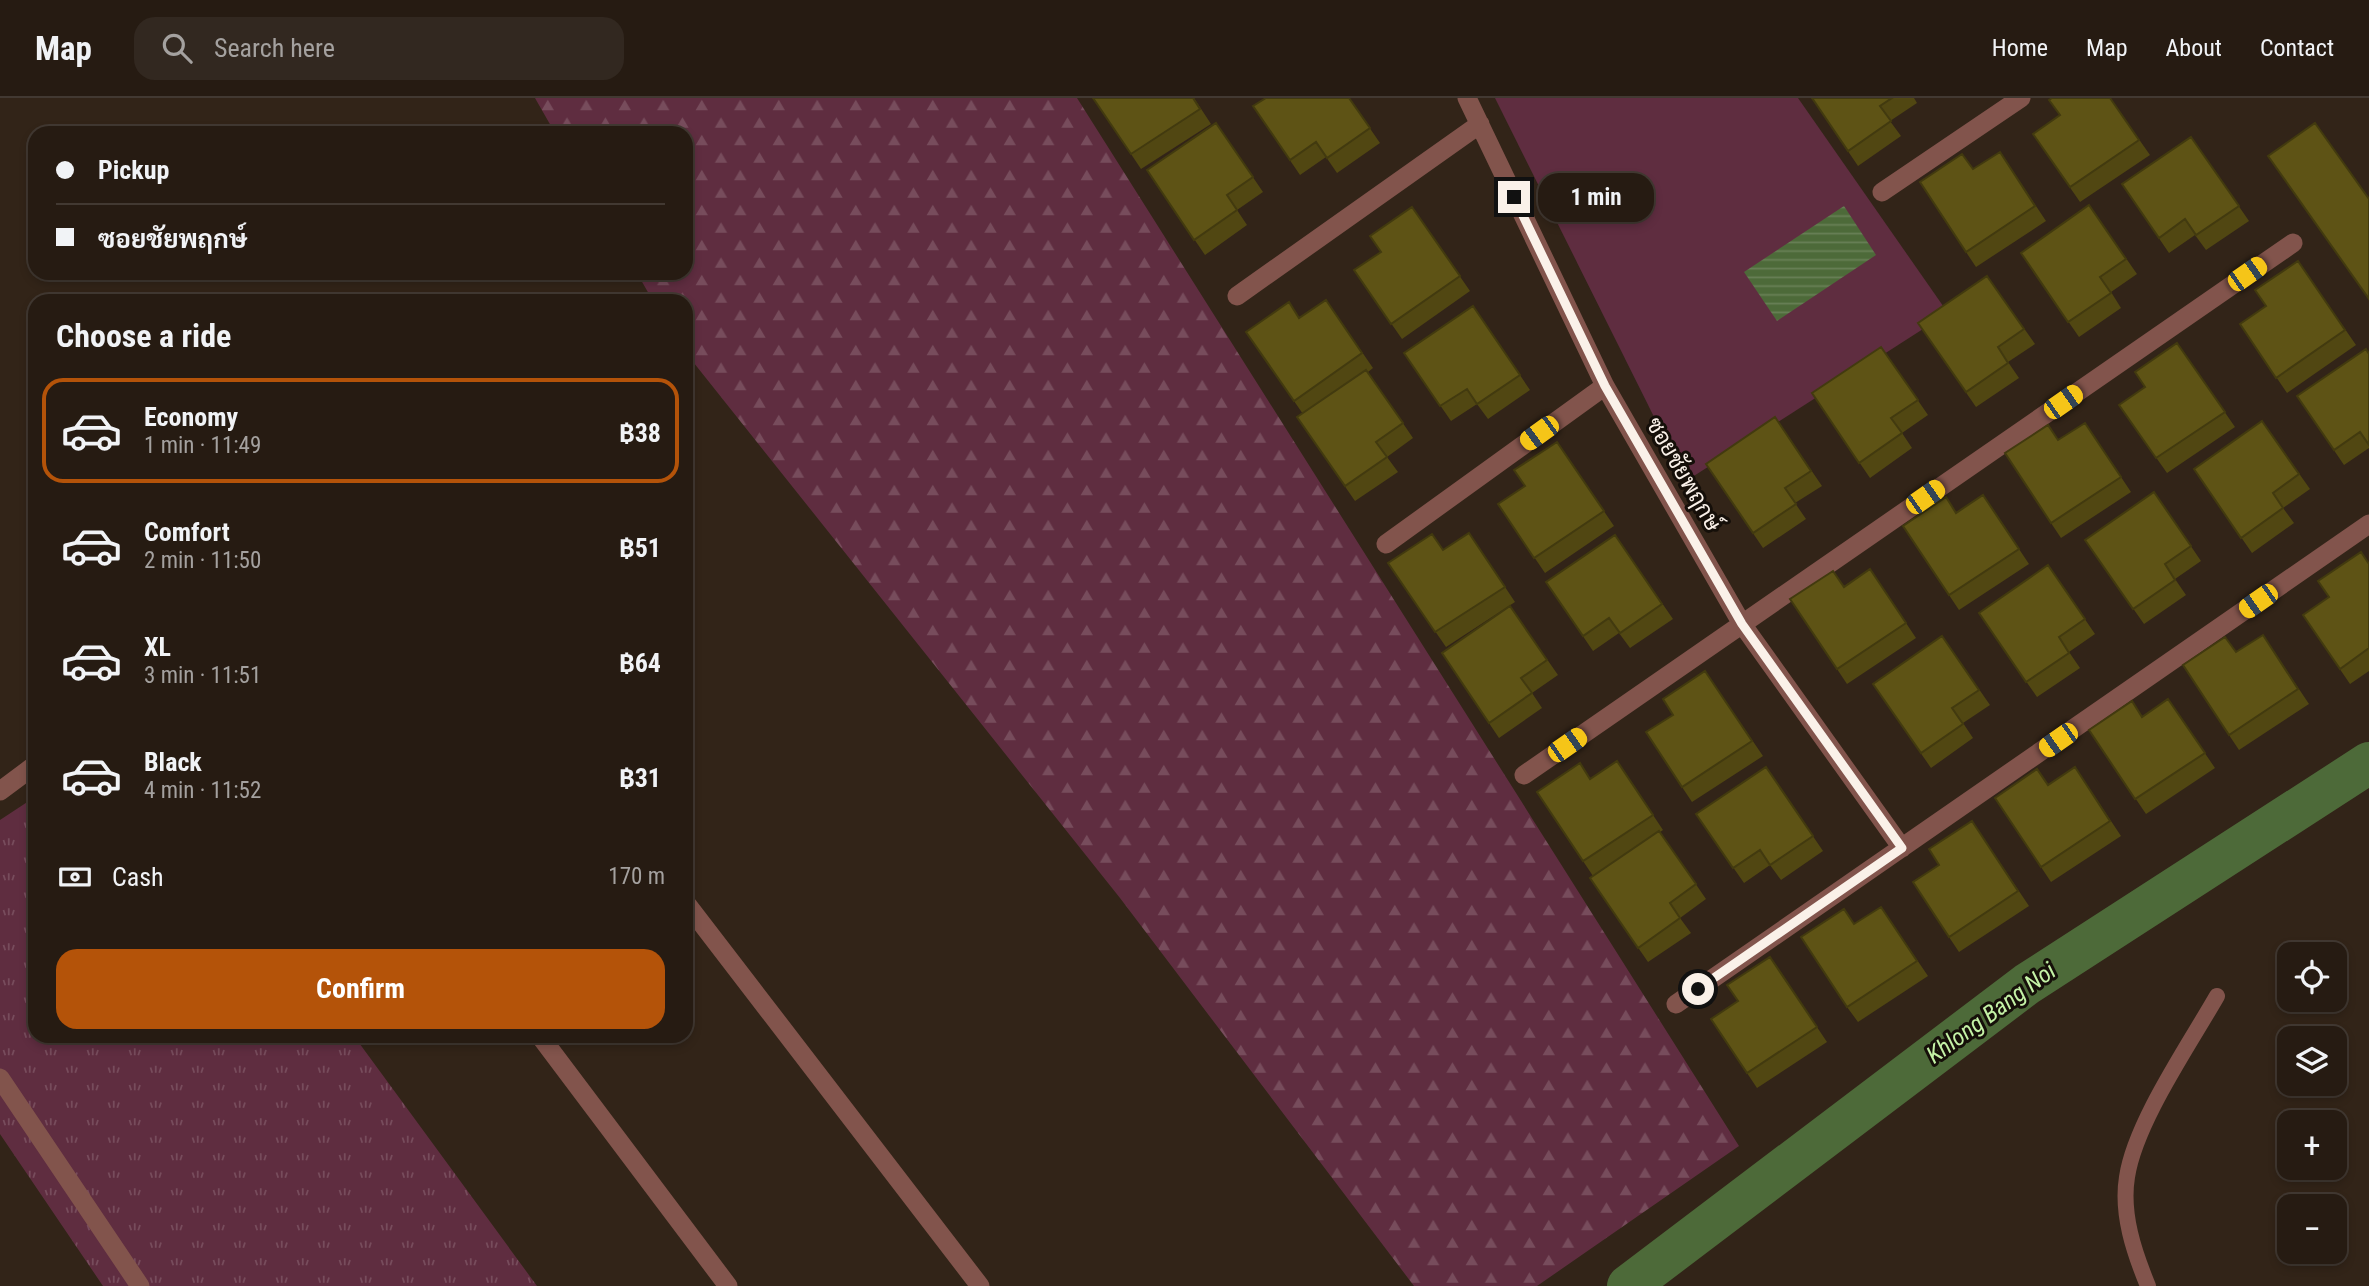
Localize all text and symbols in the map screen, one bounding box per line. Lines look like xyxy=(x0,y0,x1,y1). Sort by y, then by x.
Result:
search box xyxy=(134,17,624,80)
text: Map xyxy=(35,29,92,68)
icon: search xyxy=(158,29,196,67)
text: Search here xyxy=(214,33,335,63)
text: Home xyxy=(1992,34,2048,62)
text: Map xyxy=(2086,34,2128,62)
text: About xyxy=(2166,34,2222,62)
text: Contact xyxy=(2260,34,2334,62)
text: Pickup xyxy=(98,155,169,185)
callout: 1 min xyxy=(1538,172,1654,222)
route end xyxy=(1498,181,1530,213)
text: 1 min xyxy=(1570,184,1622,211)
text: ซอยชัยพฤกษ์ xyxy=(98,224,247,254)
car xyxy=(2224,253,2271,295)
text: Choose a ride xyxy=(56,317,231,355)
car xyxy=(2040,381,2087,423)
icon: car xyxy=(60,399,123,462)
text: Economy xyxy=(144,402,238,432)
street label: ซอยชัยพฤกษ์ xyxy=(1640,411,1730,536)
car xyxy=(1516,412,1563,454)
text: ฿38 xyxy=(619,418,661,448)
text: 1 min · 11:49 xyxy=(144,432,261,459)
car xyxy=(1902,476,1949,518)
icon: car xyxy=(60,514,123,577)
text: Comfort xyxy=(144,517,230,547)
text: ฿51 xyxy=(619,533,661,563)
text: 2 min · 11:50 xyxy=(144,547,261,574)
car xyxy=(2235,580,2282,622)
icon: car xyxy=(60,629,123,692)
text: XL xyxy=(144,632,171,662)
text: ฿64 xyxy=(619,648,661,678)
text: 3 min · 11:51 xyxy=(144,662,261,689)
car xyxy=(2035,719,2082,761)
car xyxy=(1544,724,1591,766)
icon: car xyxy=(60,744,123,807)
text: Black xyxy=(144,747,202,777)
text: ฿31 xyxy=(619,763,661,793)
text: 4 min · 11:52 xyxy=(144,777,261,804)
icon: cash xyxy=(56,858,94,896)
text: Cash xyxy=(112,862,164,892)
text: 170 m xyxy=(608,863,665,890)
map controls xyxy=(2277,942,2347,1264)
button: locate xyxy=(2277,942,2347,1012)
button: Confirm xyxy=(56,949,665,1029)
water label: Khlong Bang Noi xyxy=(1921,956,2062,1069)
route start xyxy=(1682,973,1714,1005)
button: layers xyxy=(2277,1026,2347,1096)
button: + xyxy=(2277,1110,2347,1180)
button: − xyxy=(2277,1194,2347,1264)

